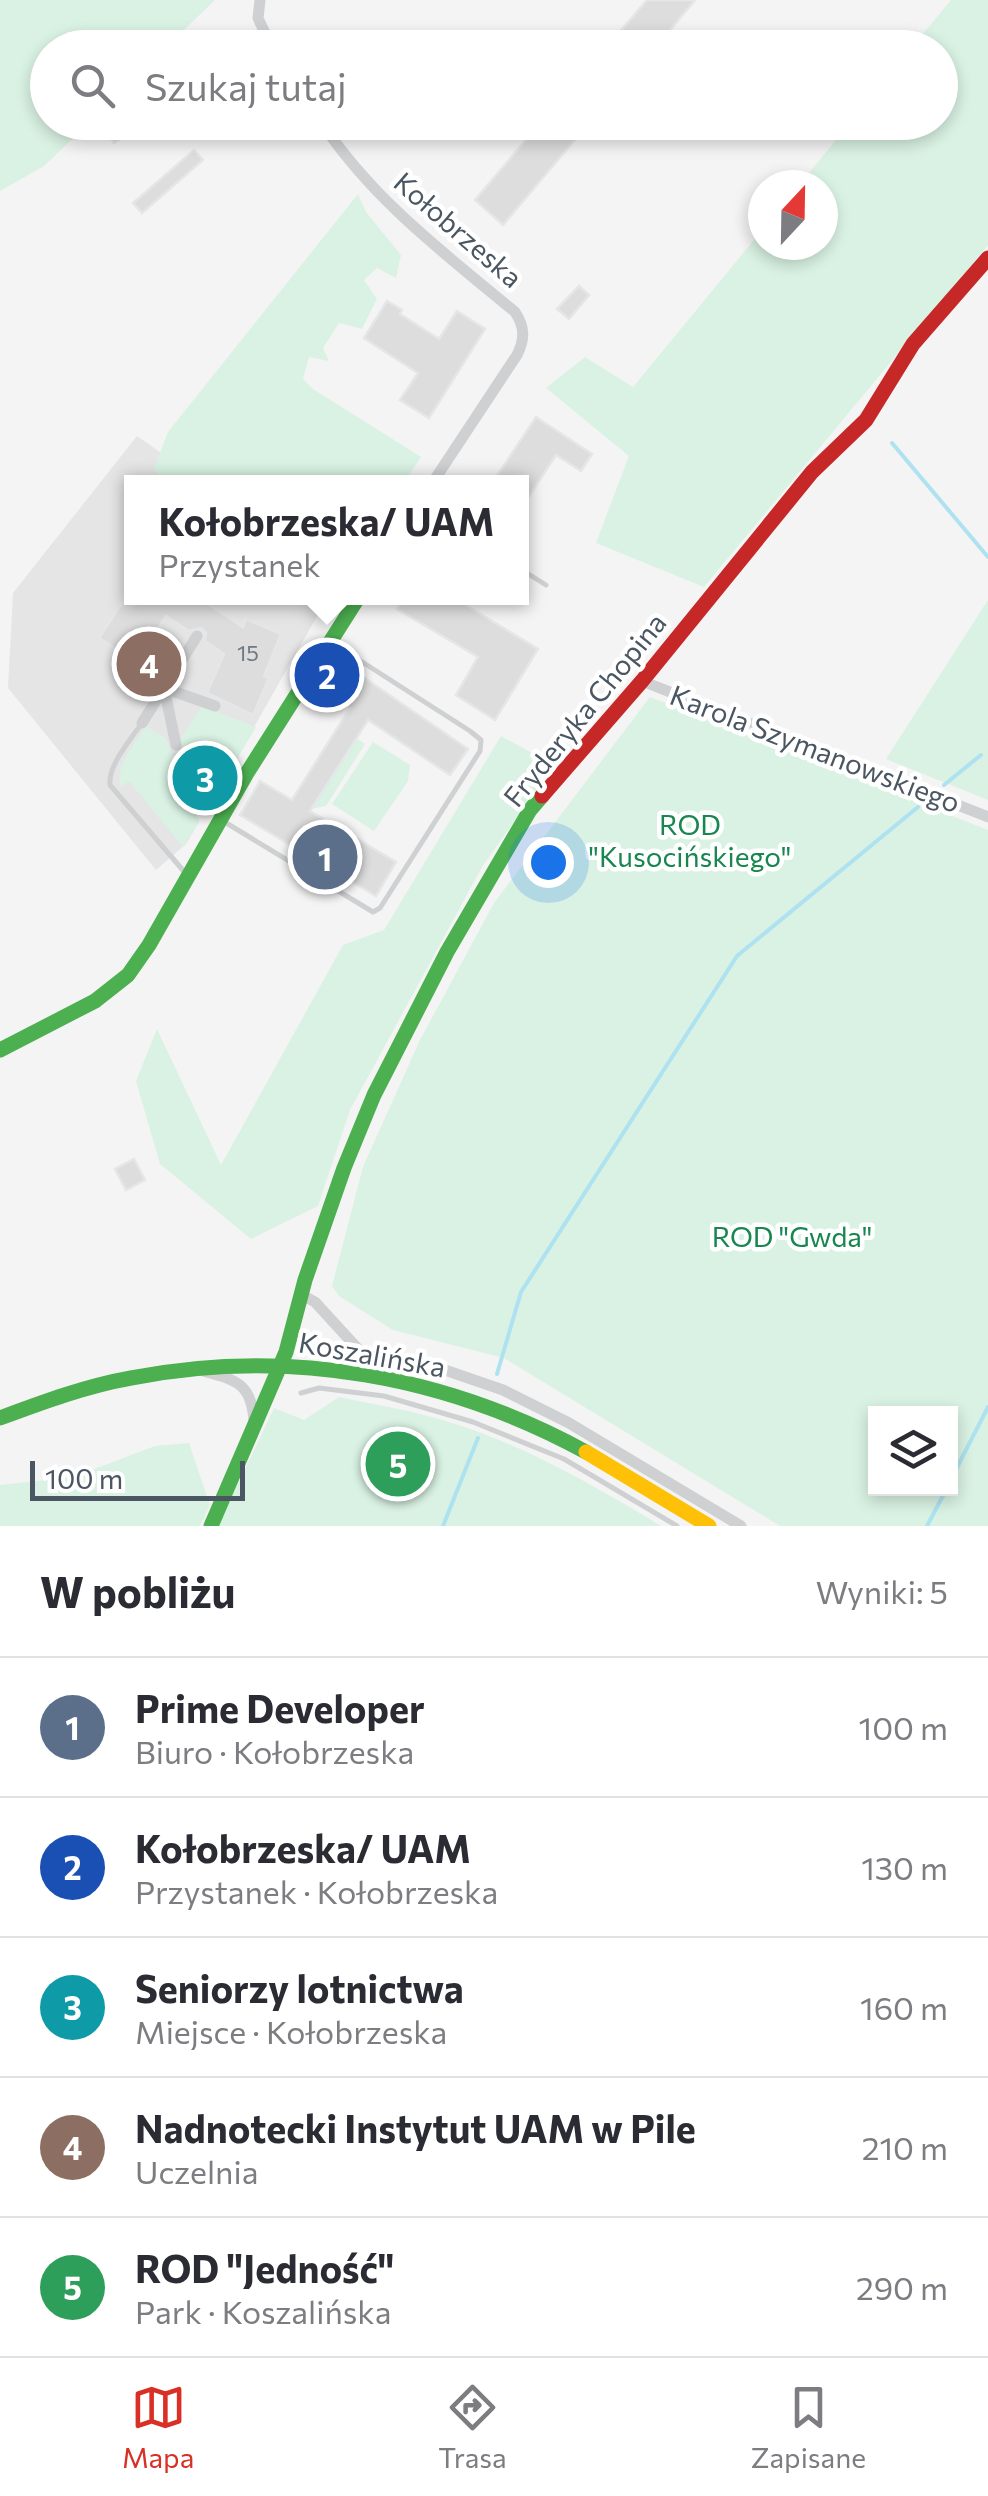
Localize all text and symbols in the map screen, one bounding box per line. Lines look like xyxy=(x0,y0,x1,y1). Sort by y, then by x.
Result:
search box xyxy=(30,30,958,140)
icon: search xyxy=(65,58,120,113)
text: Szukaj tutaj xyxy=(145,62,347,109)
street label: Kołobrzeska xyxy=(388,164,530,294)
north arrow xyxy=(748,170,838,260)
popup xyxy=(124,475,529,605)
text: Kołobrzeska/ UAM xyxy=(159,497,494,544)
text: Przystanek xyxy=(159,544,321,584)
street label: Fryderyka Chopina xyxy=(496,606,673,813)
pin: 4 xyxy=(116,626,182,702)
pin: 2 xyxy=(294,638,360,712)
house number: 15 xyxy=(237,639,259,666)
street label: Karola Szymanowskiego xyxy=(665,677,965,819)
pin: 3 xyxy=(172,740,238,816)
park label: ROD "Kusocińskiego" xyxy=(589,807,791,873)
pin: 1 xyxy=(292,820,358,894)
your location xyxy=(523,837,574,888)
park label: ROD "Gwda" xyxy=(712,1219,872,1253)
street label: Koszalińska xyxy=(296,1324,448,1384)
map controls xyxy=(868,1406,958,1496)
button: layers xyxy=(868,1406,958,1496)
pin: 5 xyxy=(366,1426,430,1502)
scale bar xyxy=(30,1456,245,1500)
text: 100 m xyxy=(45,1461,123,1495)
text: W pobliżu xyxy=(40,1565,236,1617)
text: Wyniki: 5 xyxy=(816,1571,948,1611)
text: Prime Developer xyxy=(135,1684,425,1731)
text: 1 xyxy=(65,1707,80,1747)
text: 100 m xyxy=(859,1707,948,1747)
text: Biuro · Kołobrzeska xyxy=(135,1731,414,1771)
text: Kołobrzeska/ UAM xyxy=(135,1824,471,1871)
text: 2 xyxy=(63,1847,82,1887)
text: 130 m xyxy=(861,1847,948,1887)
text: Przystanek · Kołobrzeska xyxy=(135,1871,498,1911)
text: Seniorzy lotnictwa xyxy=(135,1964,464,2011)
text: 3 xyxy=(63,1987,82,2027)
text: 160 m xyxy=(860,1987,948,2027)
text: Miejsce · Kołobrzeska xyxy=(135,2011,447,2051)
text: Nadnotecki Instytut UAM w Pile xyxy=(135,2104,696,2151)
text: 4 xyxy=(63,2127,82,2167)
text: 210 m xyxy=(862,2127,948,2167)
text: Uczelnia xyxy=(135,2151,258,2191)
text: ROD "Jedność" xyxy=(135,2244,394,2291)
text: 5 xyxy=(63,2267,82,2307)
text: 290 m xyxy=(856,2267,948,2307)
text: Park · Koszalińska xyxy=(135,2291,391,2331)
tab: Mapa xyxy=(122,2380,194,2474)
tab: Trasa xyxy=(438,2380,507,2474)
tab: Zapisane xyxy=(751,2380,866,2474)

